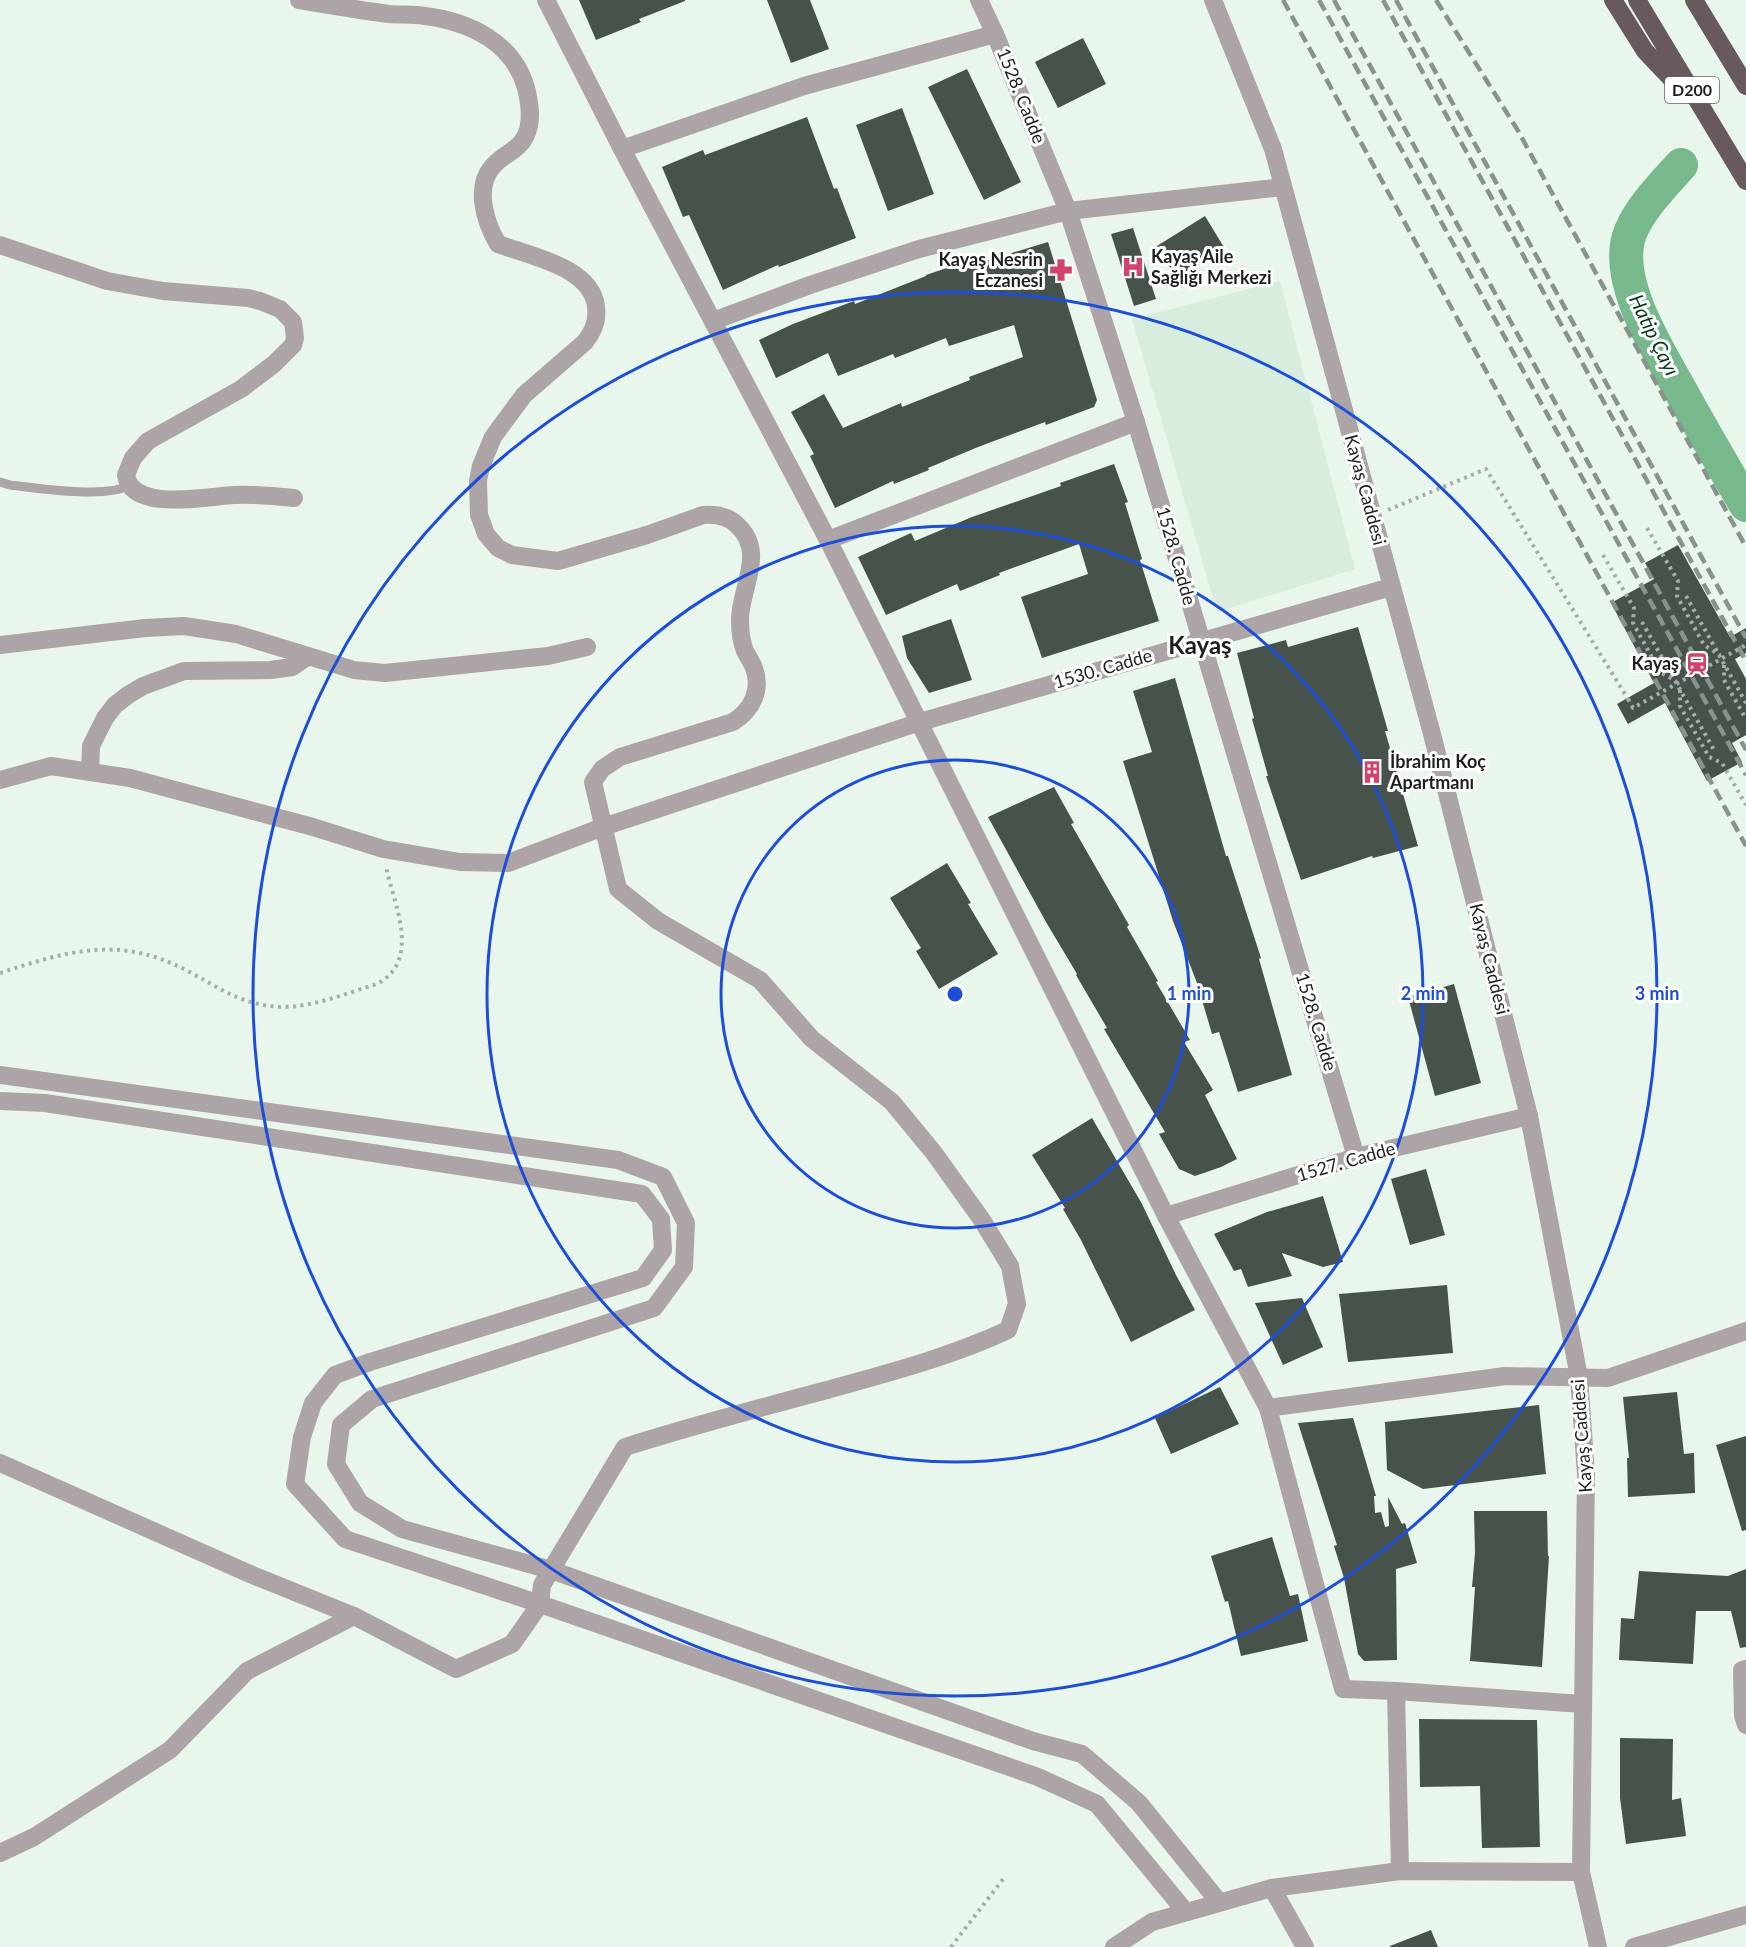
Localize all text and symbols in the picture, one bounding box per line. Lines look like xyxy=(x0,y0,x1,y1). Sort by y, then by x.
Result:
street label: 1528. Cadde xyxy=(993,45,1051,147)
road number: D200 xyxy=(1665,77,1719,103)
place label: Kayaş Aile Sağlığı Merkezi xyxy=(1151,245,1272,288)
place label: Kayaş Nesrin Eczanesi xyxy=(939,248,1043,291)
hospital icon: Kayaş Aile Sağlığı Merkezi xyxy=(1120,254,1146,280)
pharmacy icon: Kayaş Nesrin Eczanesi xyxy=(1048,257,1074,283)
water label: Hatip Çayı xyxy=(1625,290,1685,379)
street label: Kayaş Caddesi xyxy=(1341,432,1391,548)
street label: 1528. Cadde xyxy=(1152,504,1201,607)
district label: Kayaş xyxy=(1168,630,1232,659)
street label: 1530. Cadde xyxy=(1051,644,1154,693)
station icon: Kayaş xyxy=(1684,651,1710,677)
place label: Kayaş xyxy=(1631,652,1679,674)
place label: İbrahim Koç Apartmanı xyxy=(1389,750,1486,793)
building icon: İbrahim Koç Apartmanı xyxy=(1359,759,1385,785)
street label: Kayaş Caddesi xyxy=(1466,901,1514,1017)
street label: 1528. Cadde xyxy=(1292,970,1342,1073)
text: 1 min xyxy=(1167,982,1211,1004)
text: 2 min xyxy=(1401,982,1445,1004)
text: 3 min xyxy=(1635,982,1679,1004)
centre of rings xyxy=(945,984,965,1004)
street label: 1527. Cadde xyxy=(1294,1137,1397,1186)
street label: Kayaş Caddesi xyxy=(1566,1379,1596,1494)

